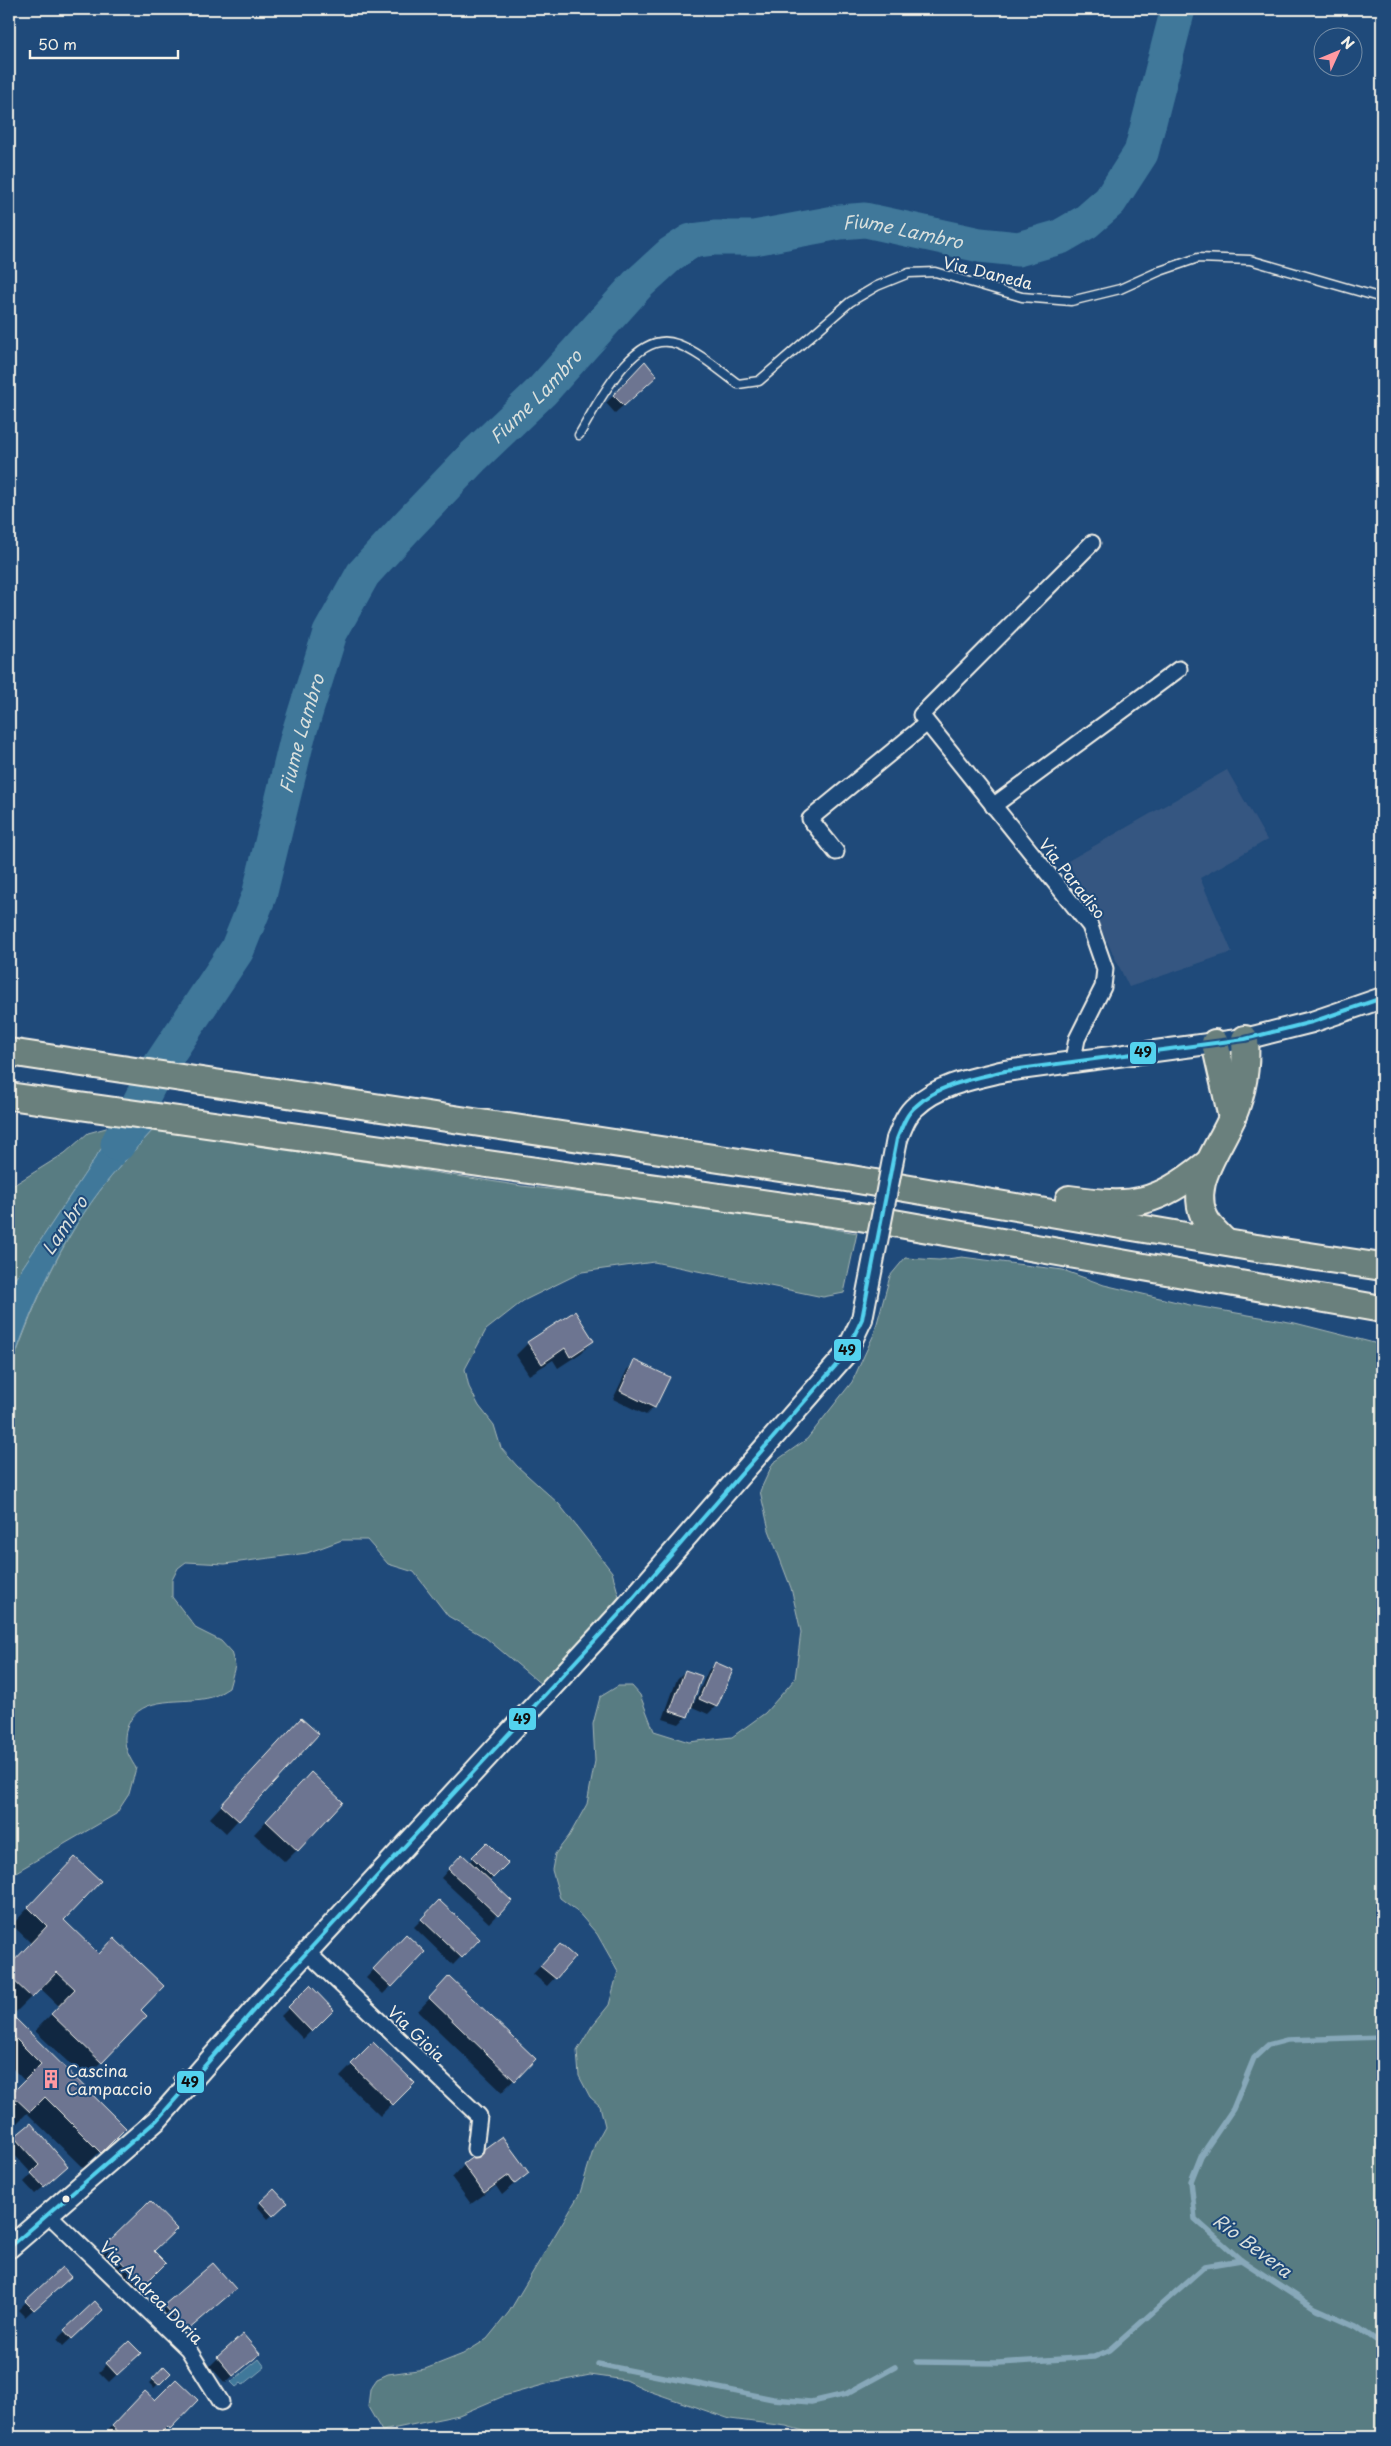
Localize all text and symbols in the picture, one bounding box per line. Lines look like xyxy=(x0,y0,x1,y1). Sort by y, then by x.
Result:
scale bar xyxy=(30,28,178,60)
north arrow xyxy=(1314,28,1364,78)
text: N xyxy=(1336,31,1359,54)
text: 50 m xyxy=(38,32,77,55)
water label: Fiume Lambro xyxy=(841,206,966,255)
street label: Via Daneda xyxy=(941,249,1036,295)
water label: Fiume Lambro xyxy=(482,342,588,449)
water label: Fiume Lambro xyxy=(271,670,330,796)
street label: Via Paradiso xyxy=(1034,833,1112,924)
line badge: 49 xyxy=(1129,1041,1157,1065)
text: 49 xyxy=(1134,1041,1152,1062)
water label: Lambro xyxy=(34,1189,94,1260)
line badge: 49 xyxy=(833,1338,862,1362)
text: 49 xyxy=(838,1339,856,1360)
line badge: 49 xyxy=(508,1707,537,1731)
text: 49 xyxy=(513,1708,531,1729)
street label: Via Gioia xyxy=(383,1999,451,2067)
place label: Cascina Campaccio xyxy=(66,2058,152,2100)
building icon: Cascina Campaccio xyxy=(40,2068,62,2090)
line badge: 49 xyxy=(176,2070,205,2094)
text: 49 xyxy=(181,2071,199,2092)
unlabelled marker xyxy=(61,2194,71,2204)
water label: Rio Bevera xyxy=(1208,2206,1299,2284)
street label: Via Andrea Doria xyxy=(95,2235,209,2349)

